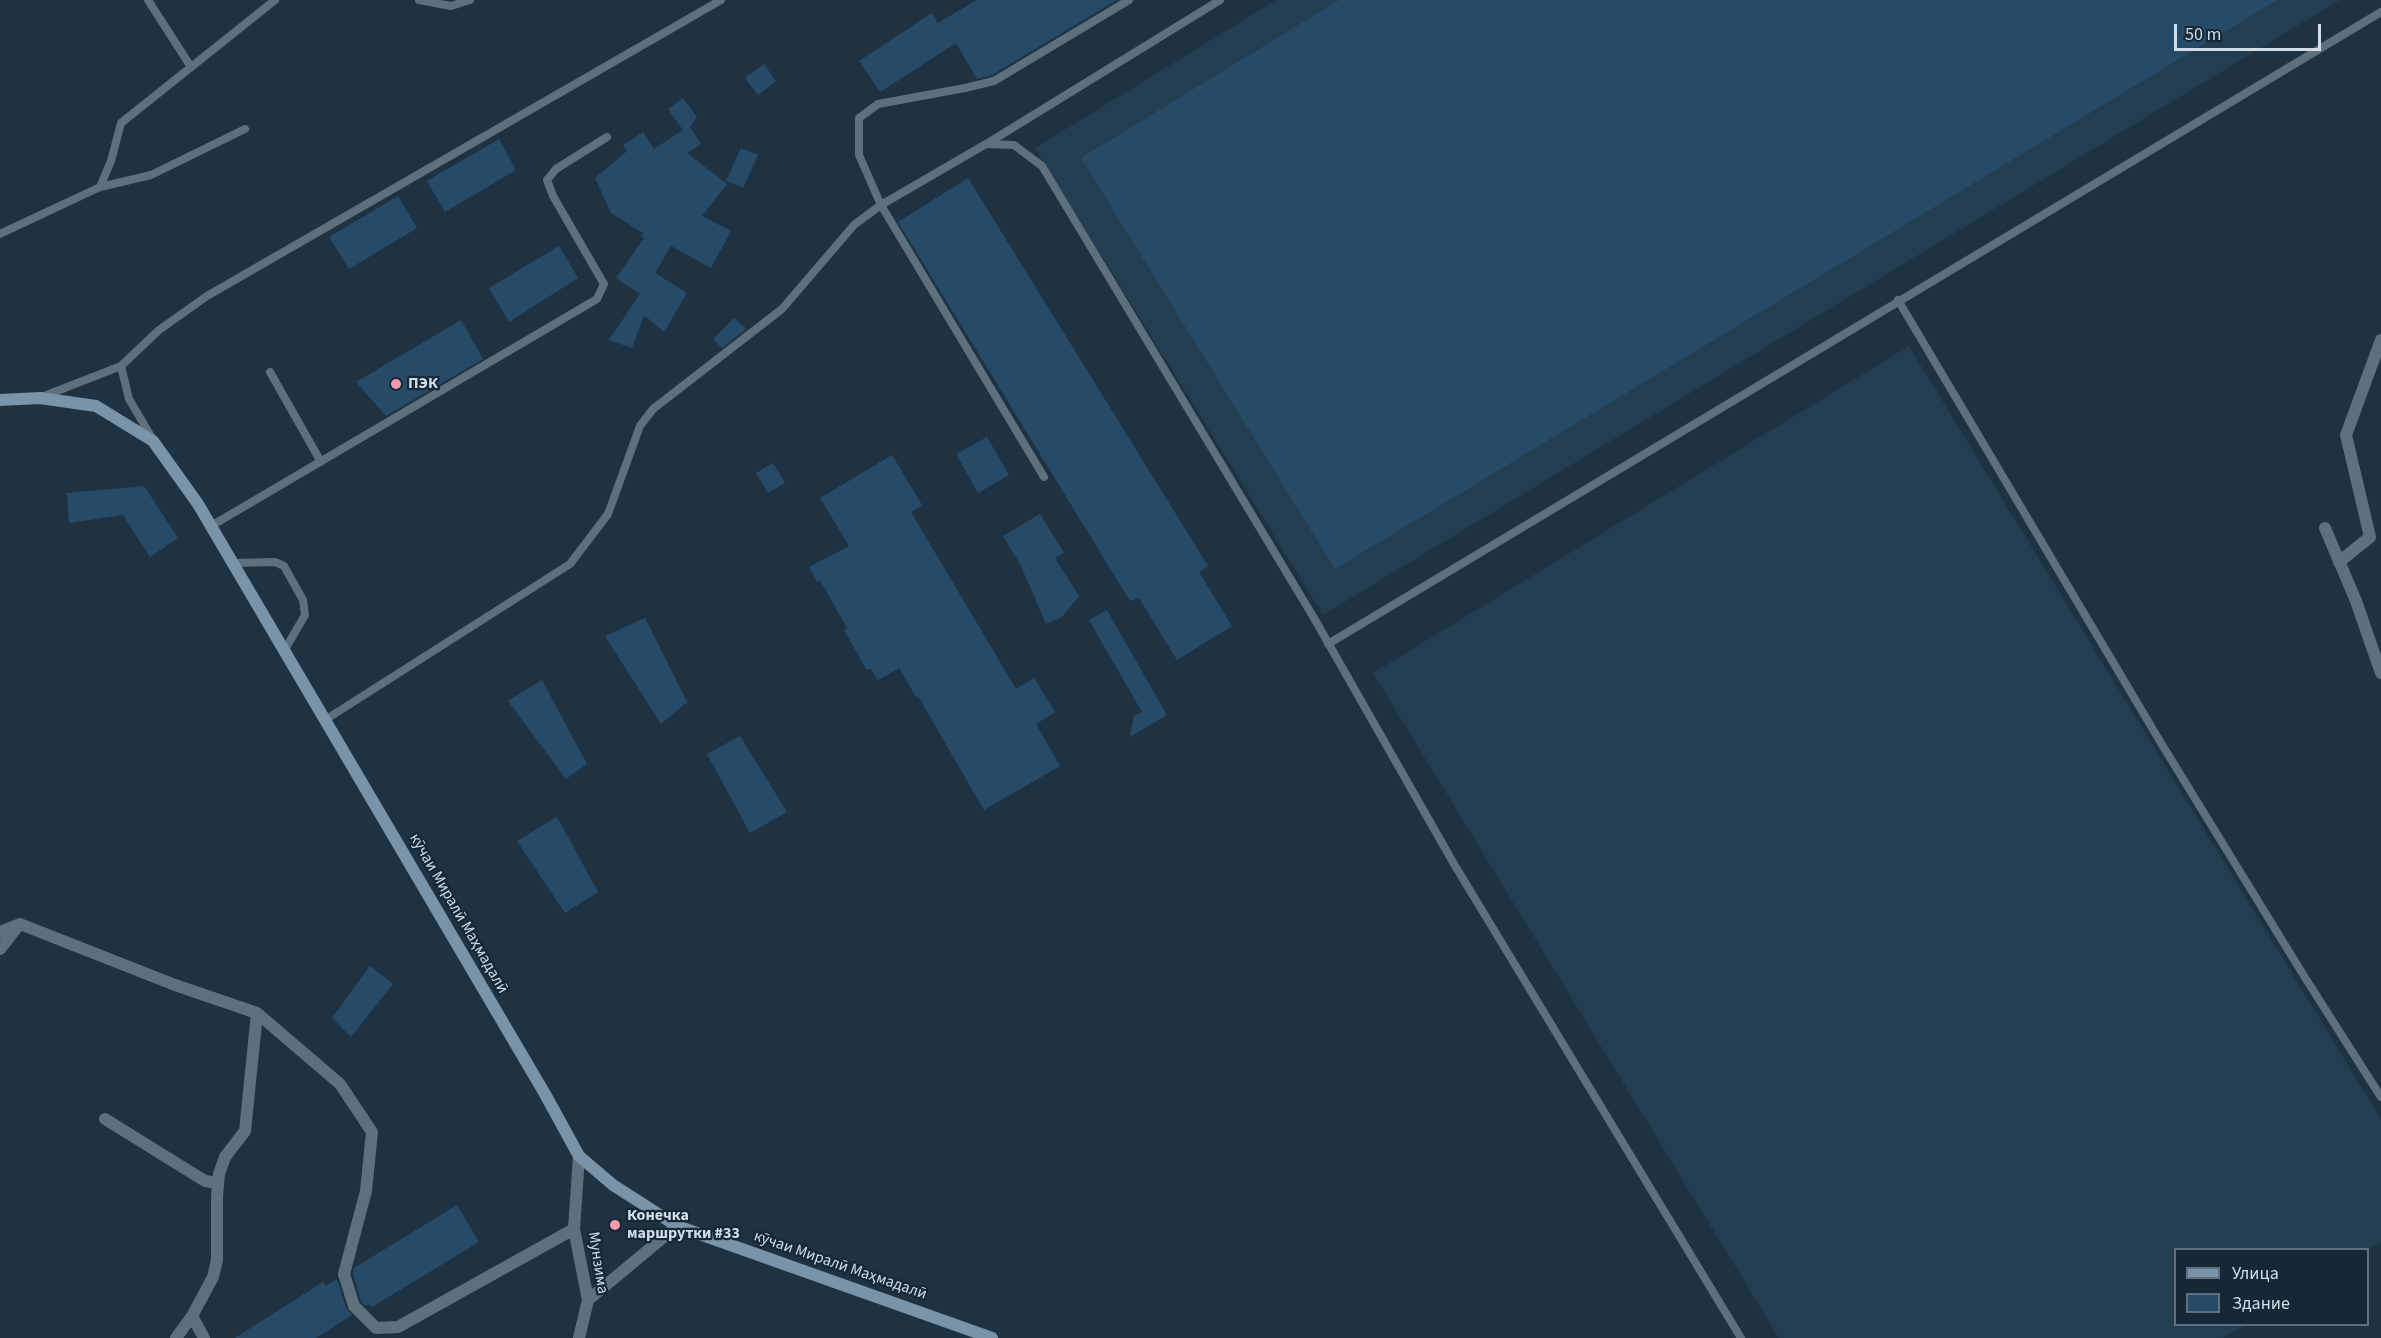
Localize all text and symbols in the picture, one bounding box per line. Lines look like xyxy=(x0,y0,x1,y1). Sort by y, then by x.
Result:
scale bar xyxy=(2177,12,2324,50)
text: 50 m xyxy=(2185,22,2221,47)
place label: ПЭК xyxy=(408,374,438,394)
marker: ПЭК xyxy=(389,377,403,391)
street label: кӯчаи Миралӣ Маҳмадалӣ xyxy=(404,831,512,997)
place label: Конечка маршрутки #33 xyxy=(627,1206,740,1244)
marker: Конечка маршрутки #33 xyxy=(608,1218,622,1232)
street label: кӯчаи Миралӣ Маҳмадалӣ xyxy=(751,1227,929,1305)
street label: Мунзима xyxy=(583,1231,611,1295)
legend xyxy=(2174,1248,2369,1326)
text: Улица xyxy=(2232,1261,2279,1286)
text: Здание xyxy=(2232,1291,2290,1316)

